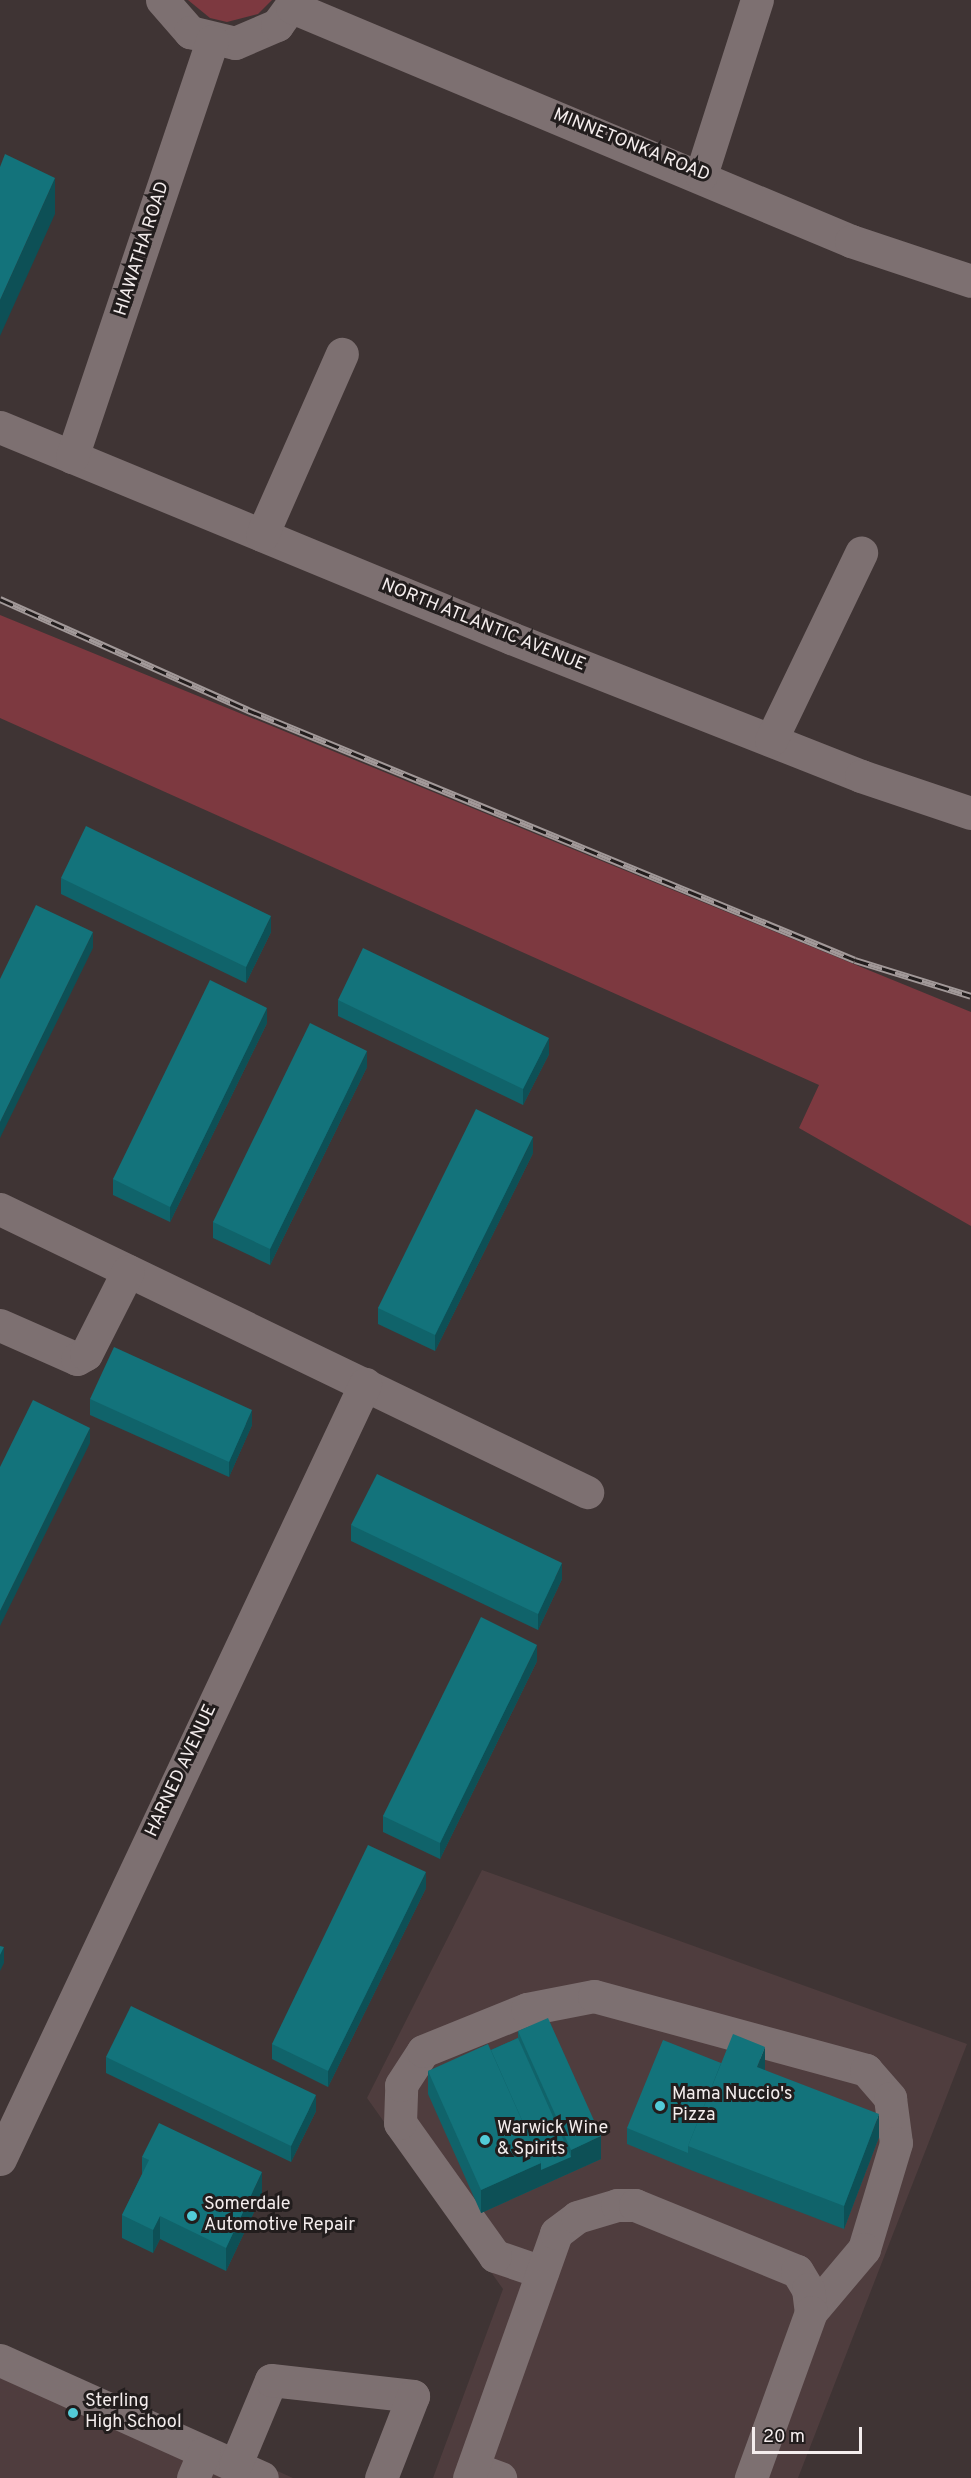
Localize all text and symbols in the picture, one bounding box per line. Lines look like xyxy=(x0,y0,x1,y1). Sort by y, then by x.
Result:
street label: MINNETONKA ROAD xyxy=(549,105,713,187)
street label: HIAWATHA ROAD xyxy=(111,179,175,319)
street label: NORTH ATLANTIC AVENUE xyxy=(377,575,589,677)
street label: HARNED AVENUE xyxy=(142,1701,222,1841)
place label: Mama Nuccio's Pizza xyxy=(672,2085,793,2128)
marker: Mama Nuccio's Pizza xyxy=(653,2099,667,2113)
place label: Warwick Wine & Spirits xyxy=(497,2119,608,2162)
marker: Warwick Wine & Spirits xyxy=(478,2133,492,2147)
place label: Somerdale Automotive Repair xyxy=(204,2195,355,2238)
marker: Somerdale Automotive Repair xyxy=(185,2209,199,2223)
place label: Sterling High School xyxy=(85,2392,182,2434)
marker: Sterling High School xyxy=(66,2406,80,2420)
scale bar xyxy=(755,2415,864,2453)
text: 20 m xyxy=(763,2426,805,2449)

